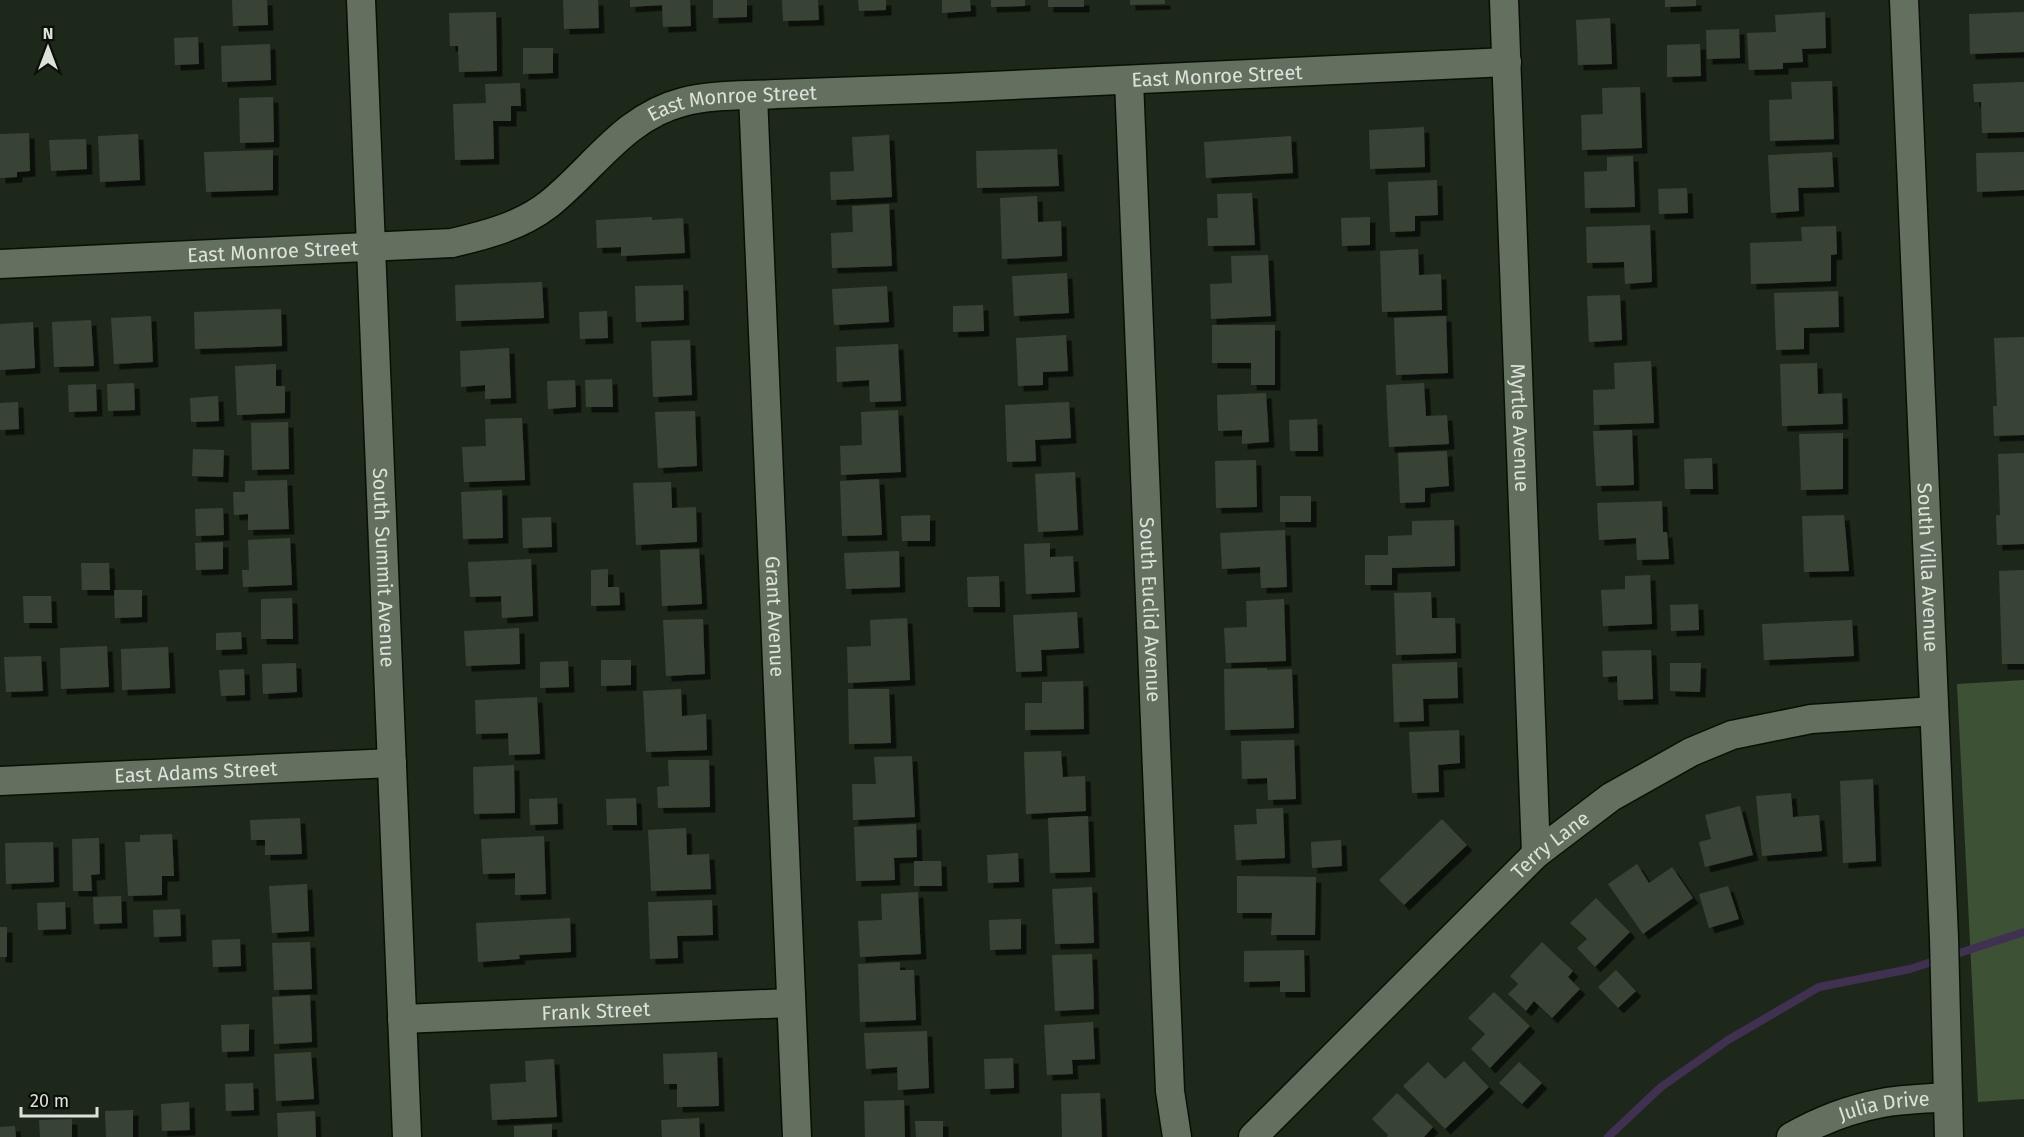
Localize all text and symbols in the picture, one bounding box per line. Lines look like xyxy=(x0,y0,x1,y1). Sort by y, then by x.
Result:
north arrow xyxy=(18,18,78,78)
text: N xyxy=(43,24,53,43)
street label: East Monroe Street xyxy=(1131,60,1304,92)
street label: East Monroe Street xyxy=(643,81,818,127)
street label: East Monroe Street xyxy=(187,235,360,267)
street label: Myrtle Avenue xyxy=(1506,363,1534,492)
street label: South Summit Avenue xyxy=(368,467,400,668)
street label: South Villa Avenue xyxy=(1913,482,1944,653)
street label: South Euclid Avenue xyxy=(1135,516,1166,703)
street label: Grant Avenue xyxy=(760,555,790,678)
street label: East Adams Street xyxy=(114,756,279,788)
street label: Terry Lane xyxy=(1506,806,1594,884)
street label: Frank Street xyxy=(541,997,651,1025)
scale bar xyxy=(21,1080,98,1118)
street label: Julia Drive xyxy=(1835,1086,1930,1126)
text: 20 m xyxy=(30,1090,69,1112)

